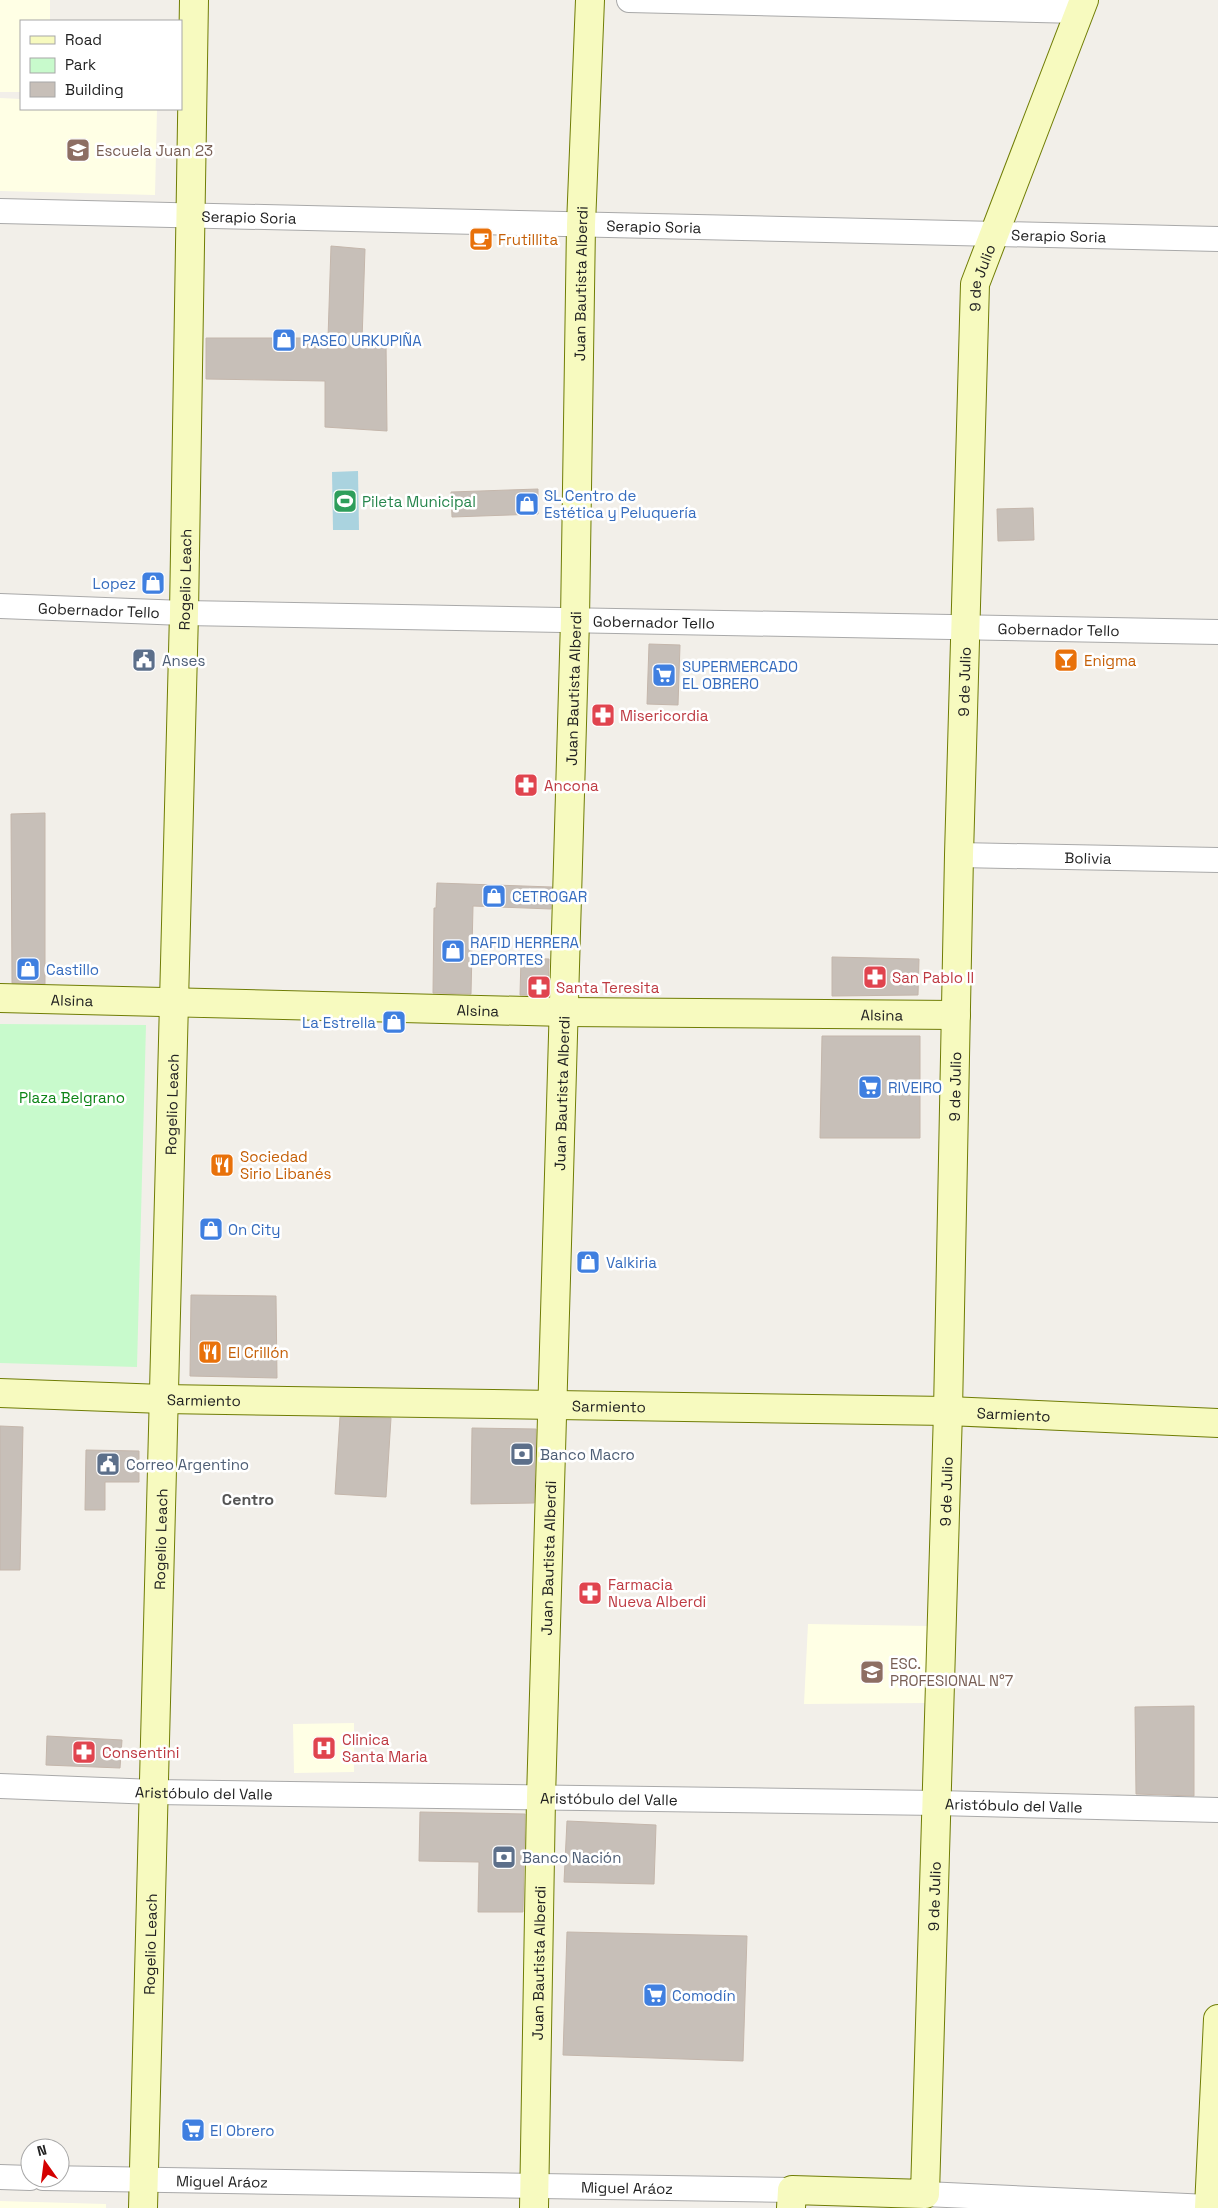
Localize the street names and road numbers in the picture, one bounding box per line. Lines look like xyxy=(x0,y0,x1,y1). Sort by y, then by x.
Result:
street label: Serapio Soria xyxy=(201,206,297,227)
street label: Juan Bautista Alberdi xyxy=(569,206,591,361)
street label: Serapio Soria xyxy=(606,215,702,237)
street label: Serapio Soria xyxy=(1011,225,1107,246)
street label: 9 de Julio xyxy=(965,241,999,312)
street label: Rogelio Leach xyxy=(174,529,195,630)
street label: Gobernador Tello xyxy=(38,598,160,622)
street label: Juan Bautista Alberdi xyxy=(561,611,585,766)
street label: Gobernador Tello xyxy=(593,611,715,632)
street label: Gobernador Tello xyxy=(998,618,1120,640)
street label: 9 de Julio xyxy=(953,646,974,717)
street label: Bolivia xyxy=(1064,848,1112,867)
street label: Alsina xyxy=(50,990,94,1010)
street label: Alsina xyxy=(456,1000,500,1020)
street label: Alsina xyxy=(860,1005,904,1024)
street label: Juan Bautista Alberdi xyxy=(550,1016,573,1171)
street label: 9 de Julio xyxy=(944,1051,965,1122)
street label: Rogelio Leach xyxy=(161,1053,182,1155)
street label: Sarmiento xyxy=(167,1390,241,1410)
street label: Sarmiento xyxy=(572,1396,646,1416)
street label: Sarmiento xyxy=(976,1403,1051,1425)
street label: 9 de Julio xyxy=(935,1456,956,1527)
street label: Juan Bautista Alberdi xyxy=(536,1480,560,1636)
street label: Rogelio Leach xyxy=(149,1488,171,1590)
street label: Aristóbulo del Valle xyxy=(135,1782,273,1803)
street label: Aristóbulo del Valle xyxy=(540,1788,678,1809)
street label: Aristóbulo del Valle xyxy=(945,1794,1083,1816)
street label: 9 de Julio xyxy=(923,1861,944,1931)
street label: Juan Bautista Alberdi xyxy=(527,1885,549,2041)
street label: Rogelio Leach xyxy=(139,1893,161,1995)
street label: Miguel Aráoz xyxy=(176,2171,268,2191)
street label: Miguel Aráoz xyxy=(581,2177,673,2198)

